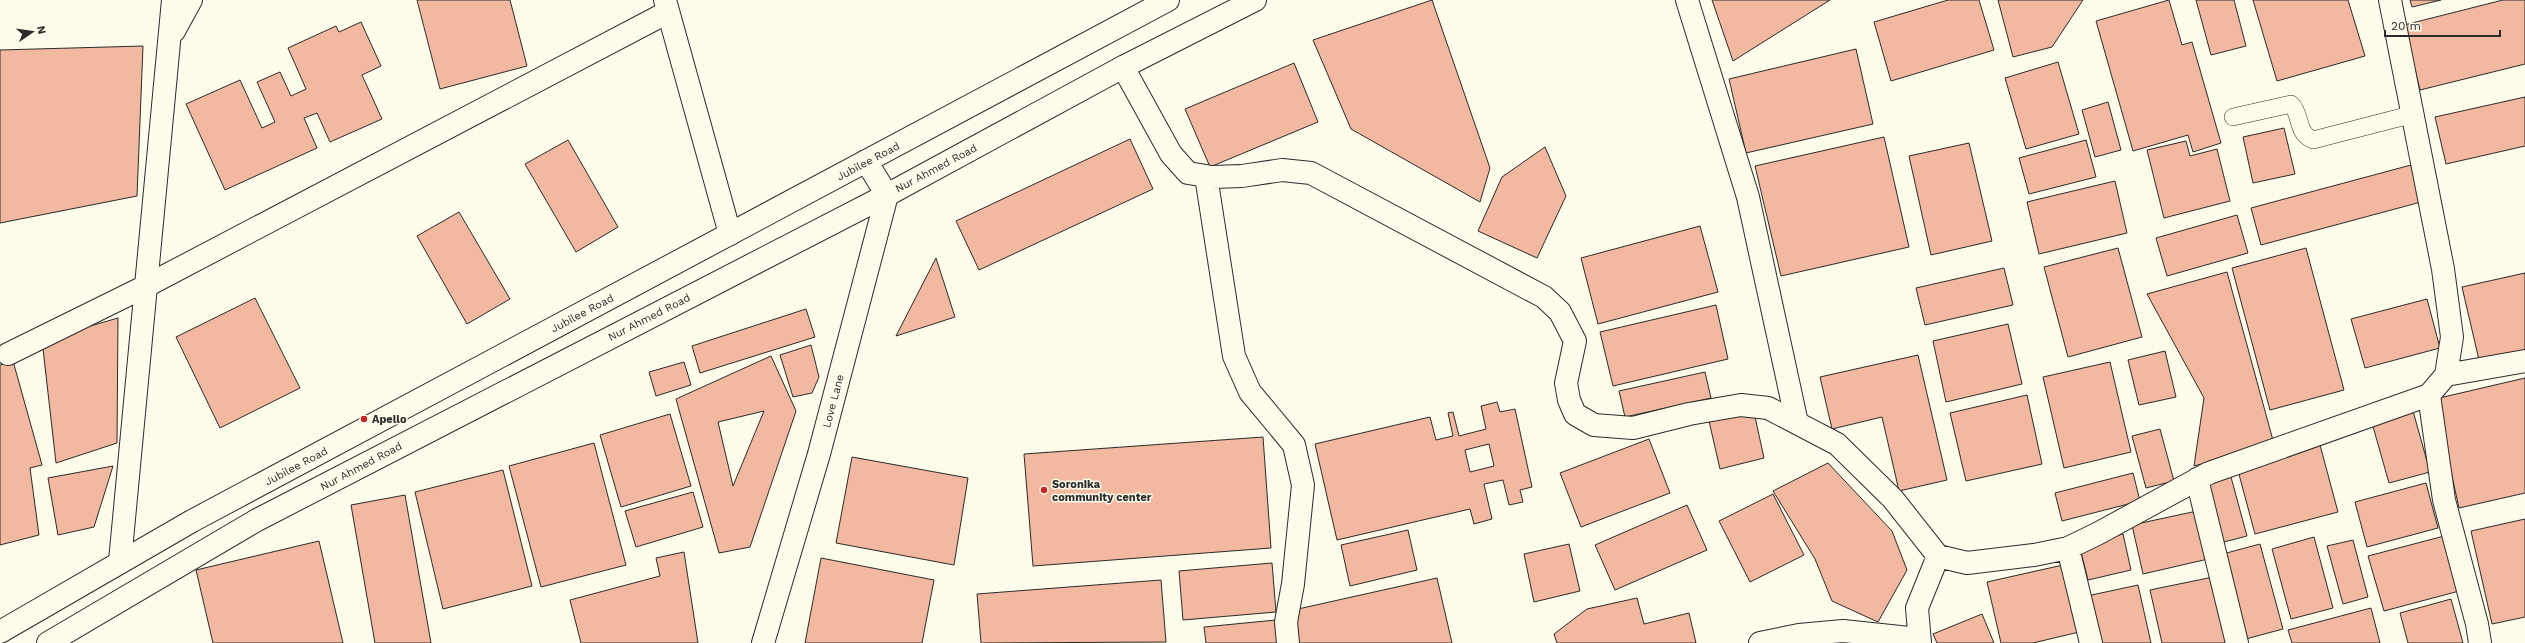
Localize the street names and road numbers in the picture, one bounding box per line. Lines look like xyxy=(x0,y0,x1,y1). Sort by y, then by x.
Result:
street label: Jubilee Road xyxy=(835,139,902,183)
street label: Nur Ahmed Road xyxy=(893,141,979,195)
street label: Jubilee Road xyxy=(549,291,616,335)
street label: Nur Ahmed Road xyxy=(606,291,693,344)
street label: Love Lane xyxy=(820,373,847,429)
street label: Nur Ahmed Road xyxy=(318,439,404,493)
street label: Jubilee Road xyxy=(263,444,330,488)

